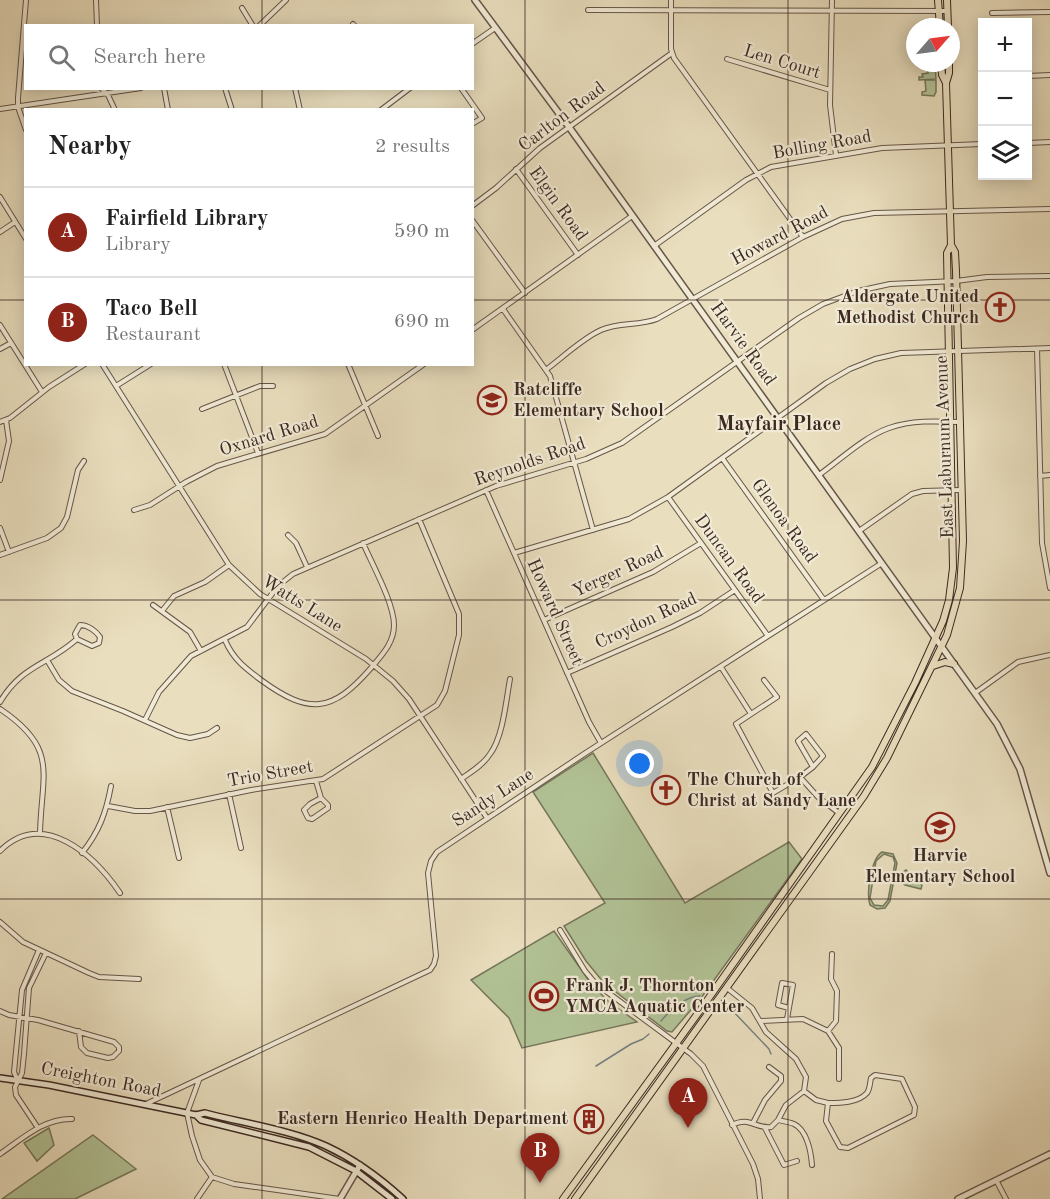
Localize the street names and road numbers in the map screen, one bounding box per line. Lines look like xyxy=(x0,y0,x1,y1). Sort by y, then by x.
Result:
street label: Len Court xyxy=(741,42,823,82)
street label: Carlton Road xyxy=(515,79,609,155)
street label: Bolling Road xyxy=(771,127,873,163)
street label: Elgin Road xyxy=(525,164,591,244)
street label: Howard Road xyxy=(729,203,831,269)
street label: Harvie Road xyxy=(707,299,779,389)
street label: East Laburnum Avenue xyxy=(933,355,957,539)
street label: Oxnard Road xyxy=(217,412,321,460)
street label: Reynolds Road xyxy=(472,435,588,489)
street label: Glenoa Road xyxy=(748,476,820,566)
street label: Duncan Road xyxy=(691,511,767,607)
street label: Yerger Road xyxy=(570,543,666,601)
street label: Howard Street xyxy=(523,556,587,668)
street label: Watts Lane xyxy=(259,572,345,636)
street label: Croydon Road xyxy=(592,590,700,652)
street label: Trio Street xyxy=(226,758,314,790)
street label: Sandy Lane xyxy=(449,765,537,831)
street label: Creighton Road xyxy=(39,1060,163,1100)

